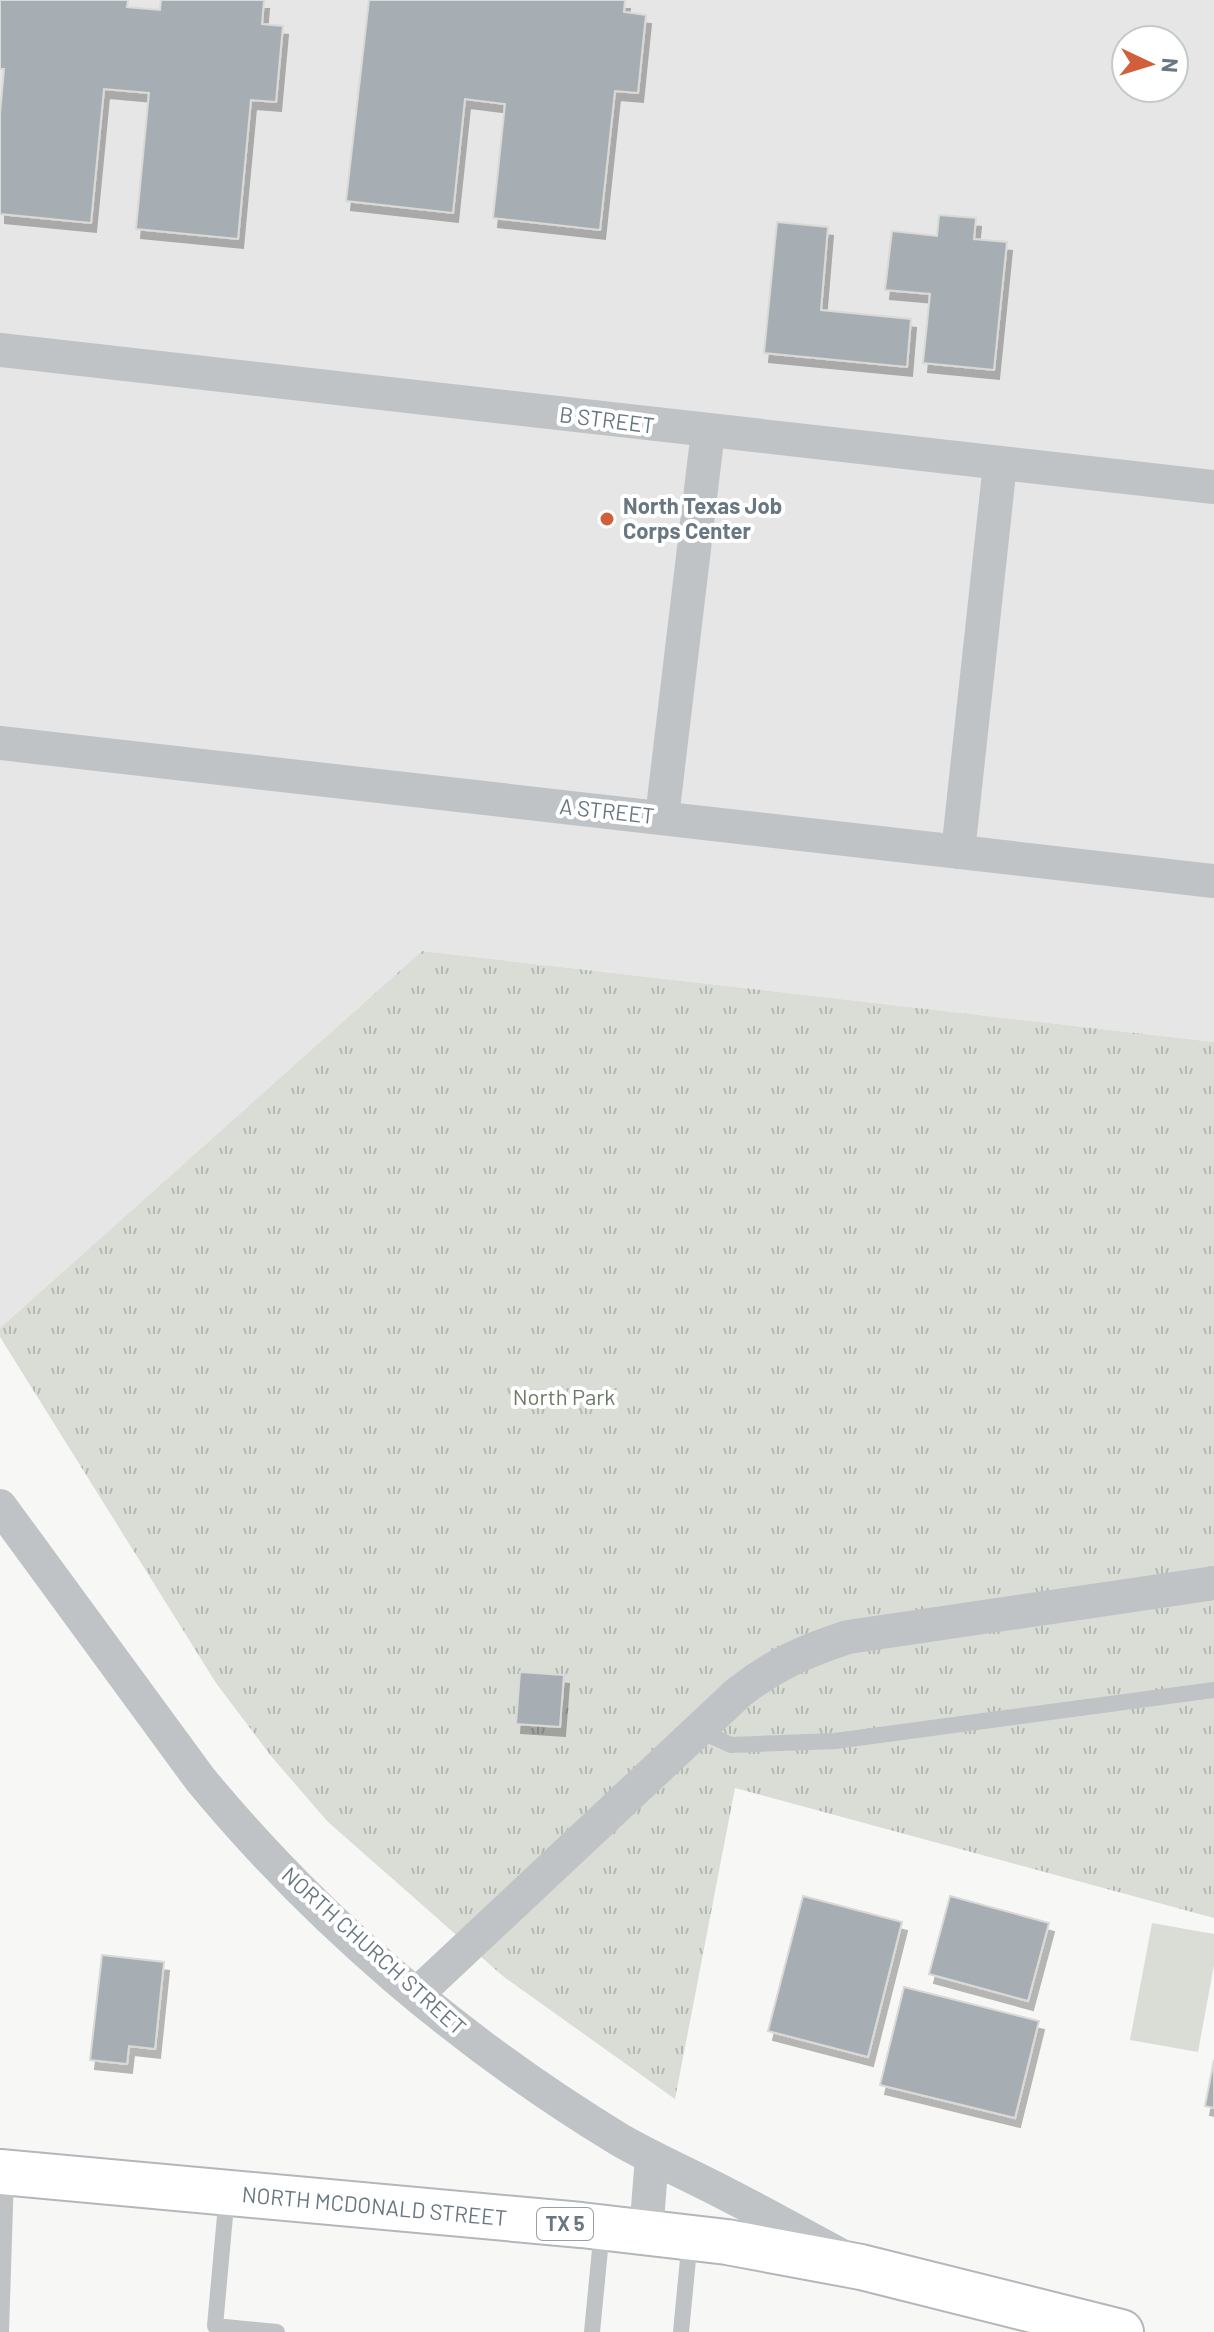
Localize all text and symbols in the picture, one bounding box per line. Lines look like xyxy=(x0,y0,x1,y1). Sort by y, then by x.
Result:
north arrow xyxy=(1110,24,1190,104)
text: N xyxy=(1157,57,1184,74)
street label: B STREET xyxy=(558,400,656,438)
place label: North Texas Job Corps Center xyxy=(623,492,782,543)
marker: North Texas Job Corps Center xyxy=(598,510,616,528)
street label: A STREET xyxy=(558,792,656,828)
park label: North Park xyxy=(513,1383,615,1409)
street label: NORTH CHURCH STREET xyxy=(277,1861,472,2040)
street label: NORTH MCDONALD STREET xyxy=(241,2180,508,2230)
road number: TX 5 xyxy=(537,2208,593,2240)

